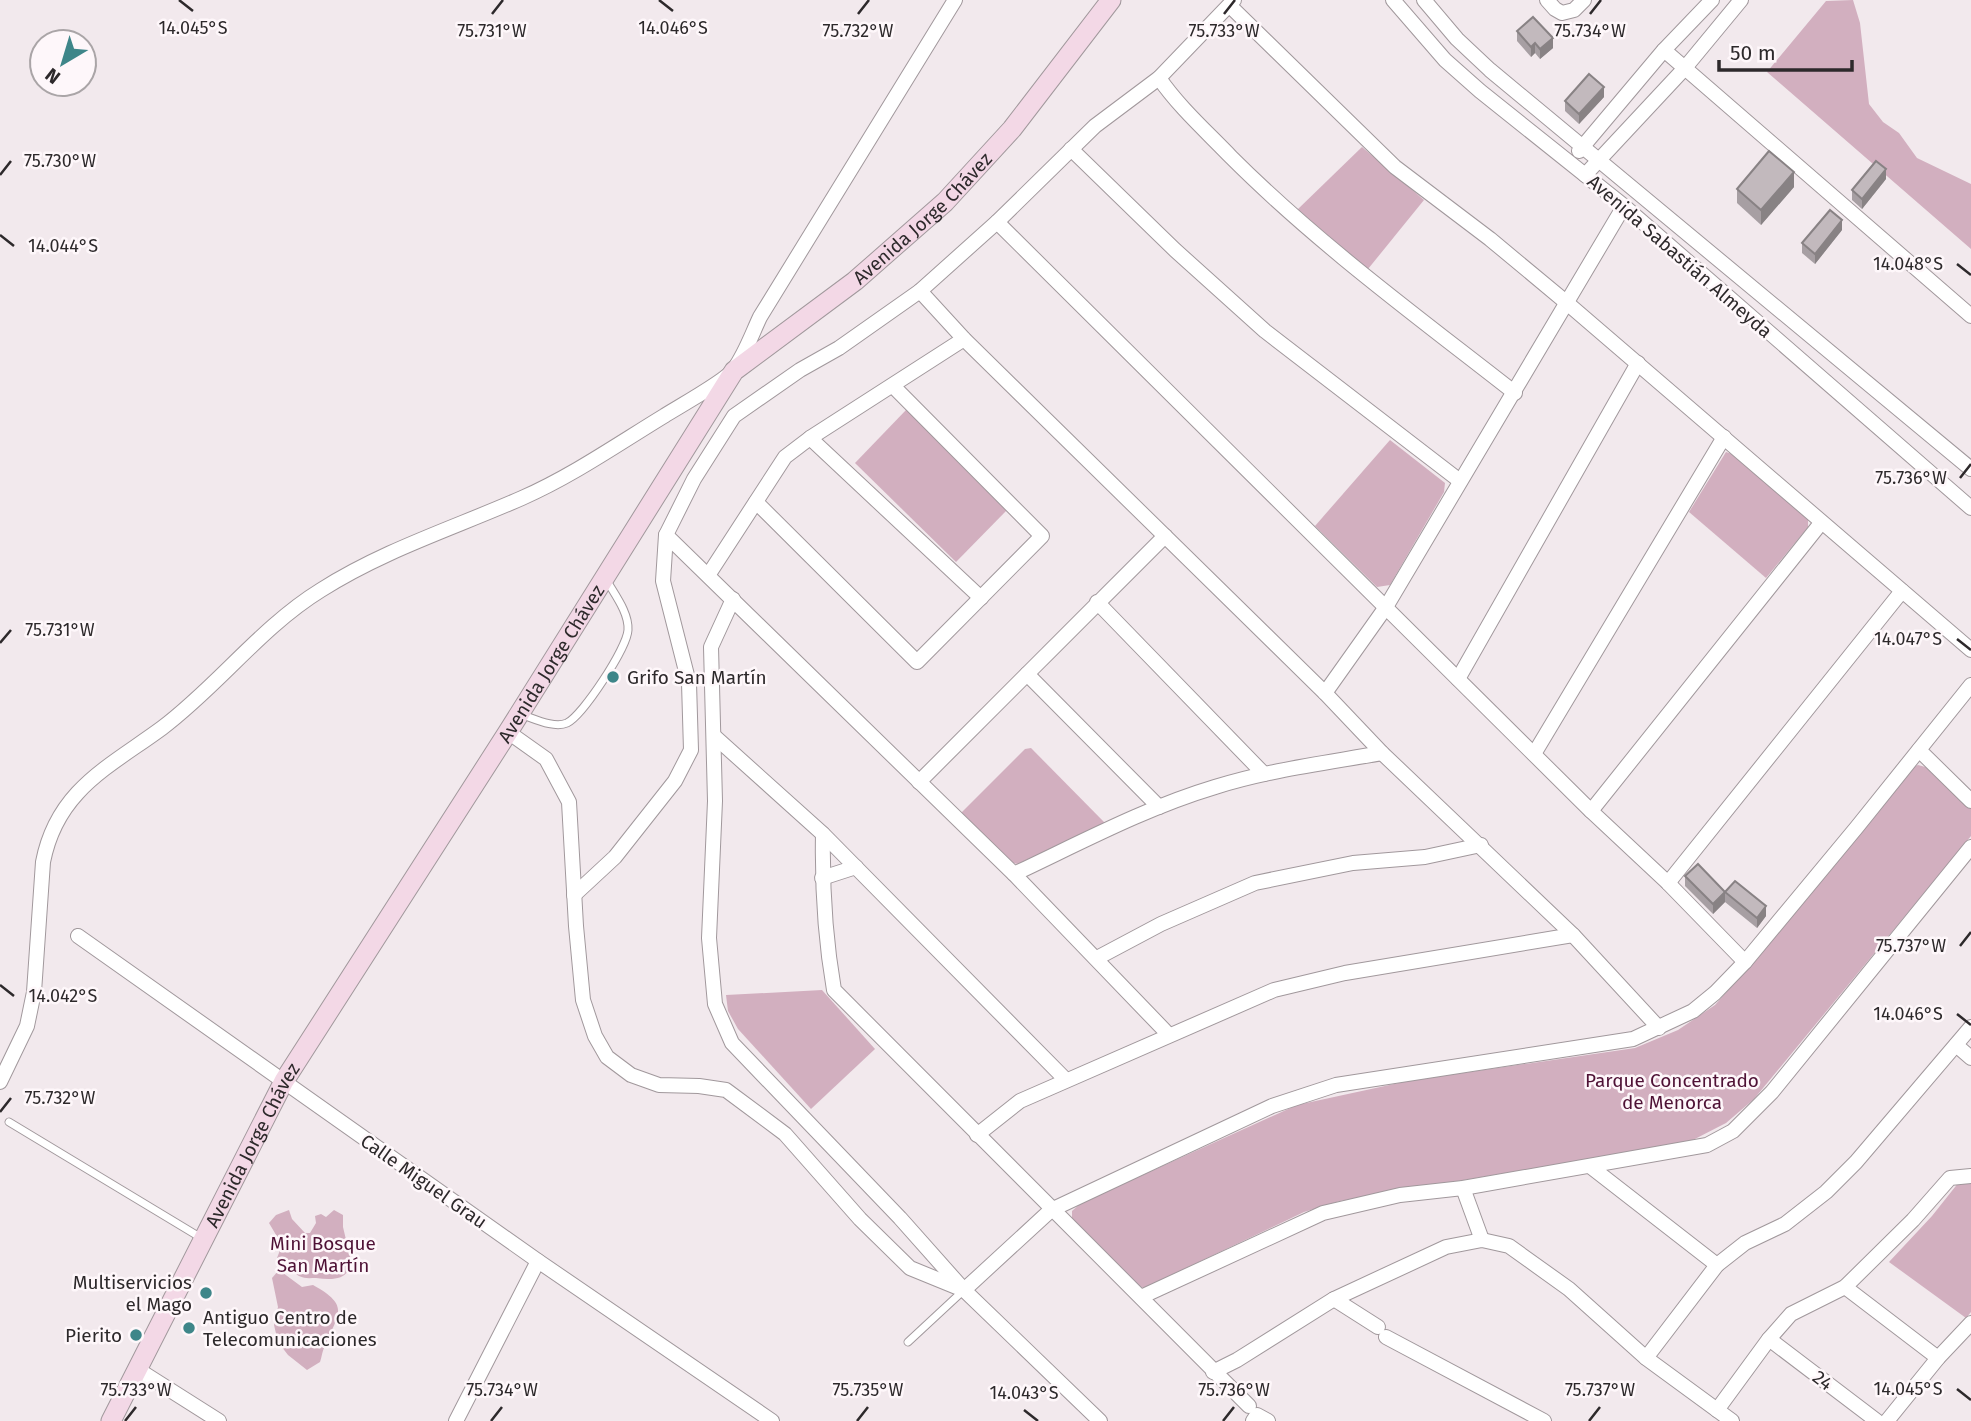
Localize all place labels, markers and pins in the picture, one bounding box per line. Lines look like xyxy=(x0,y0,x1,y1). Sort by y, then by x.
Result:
place label: Grifo San Martín xyxy=(627,666,767,689)
marker: Grifo San Martín xyxy=(605,669,621,685)
place label: Multiservicios el Mago xyxy=(73,1271,192,1316)
marker: Multiservicios el Mago xyxy=(198,1285,214,1301)
place label: Antiguo Centro de Telecomunicaciones xyxy=(203,1306,377,1351)
marker: Antiguo Centro de Telecomunicaciones xyxy=(181,1320,197,1336)
place label: Pierito xyxy=(65,1324,122,1347)
marker: Pierito xyxy=(128,1327,144,1343)

